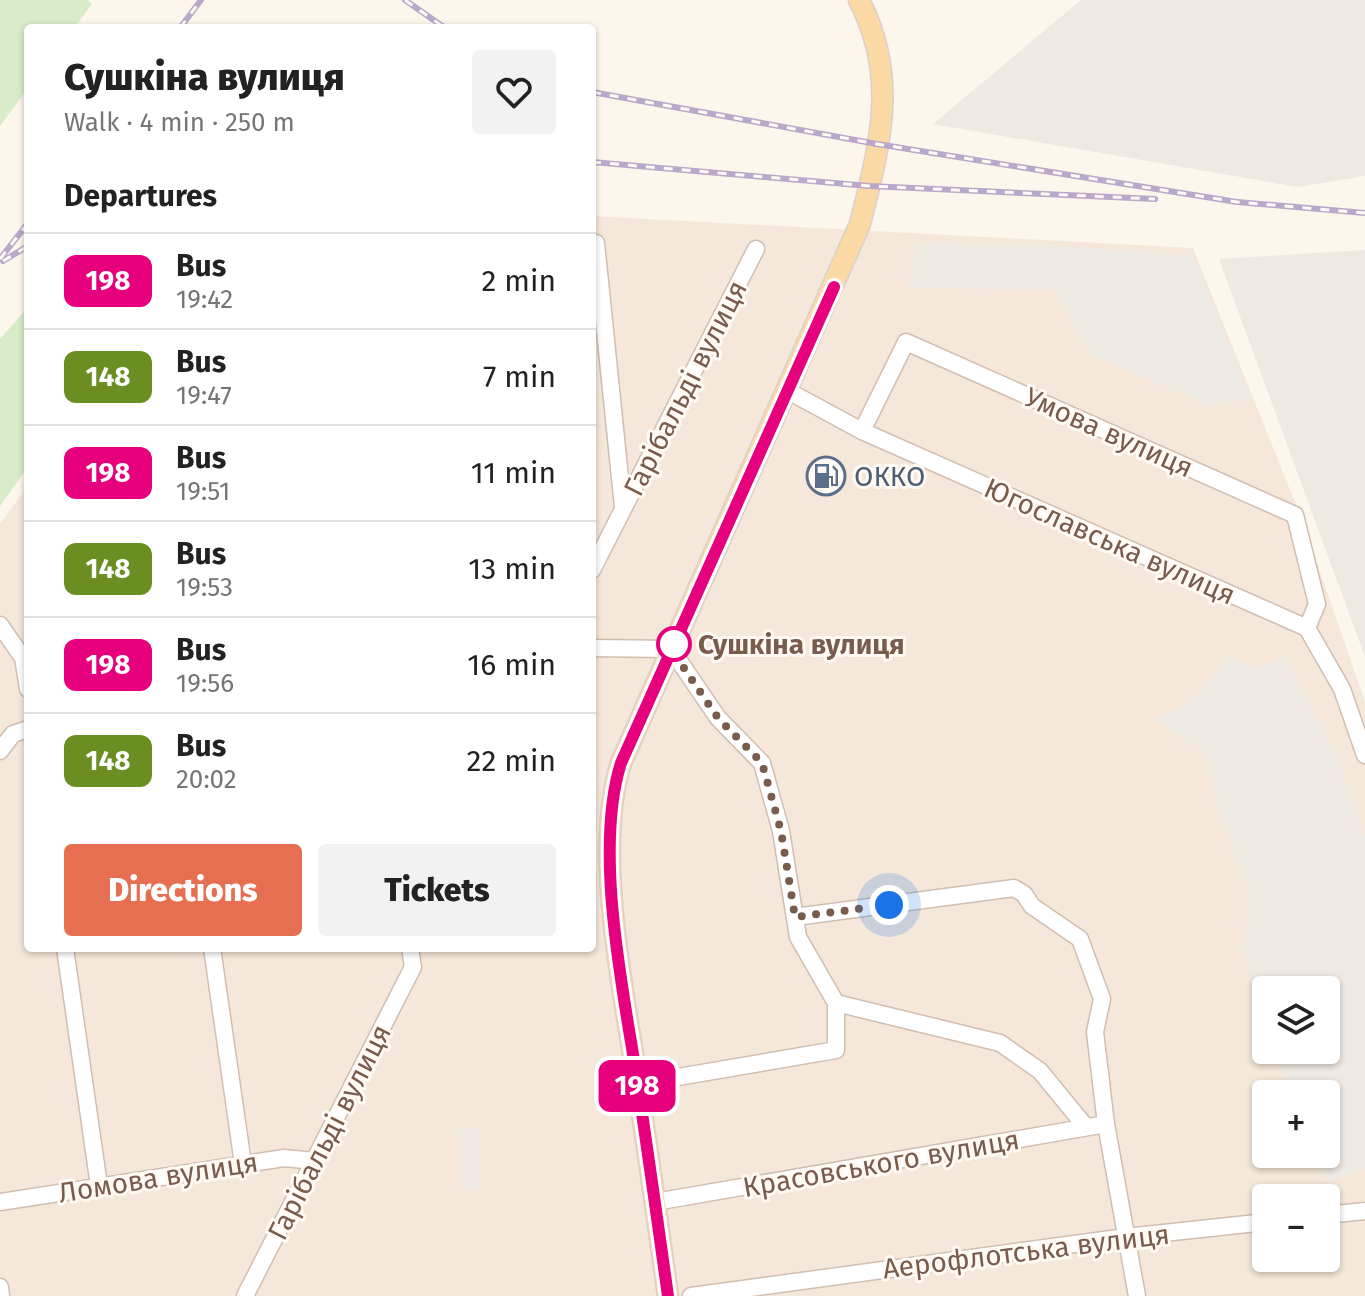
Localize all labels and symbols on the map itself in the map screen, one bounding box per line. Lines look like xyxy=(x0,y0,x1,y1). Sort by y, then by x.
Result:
street label: Гарібальді вулиця xyxy=(617,275,754,502)
street label: Умова вулиця xyxy=(1019,381,1198,484)
fuel station icon: ОККО xyxy=(805,455,847,497)
place label: ОККО xyxy=(854,460,925,493)
street label: Югославська вулиця xyxy=(979,471,1241,612)
marker: Сушкіна вулиця xyxy=(657,627,691,661)
place label: Сушкіна вулиця xyxy=(698,628,905,661)
your location xyxy=(869,885,909,925)
street label: Гарібальді вулиця xyxy=(261,1019,398,1246)
line badge: 198 xyxy=(591,1060,683,1112)
street label: Красовського вулиця xyxy=(740,1123,1022,1204)
street label: Ломова вулиця xyxy=(56,1145,260,1210)
street label: Аерофлотська вулиця xyxy=(881,1218,1171,1285)

